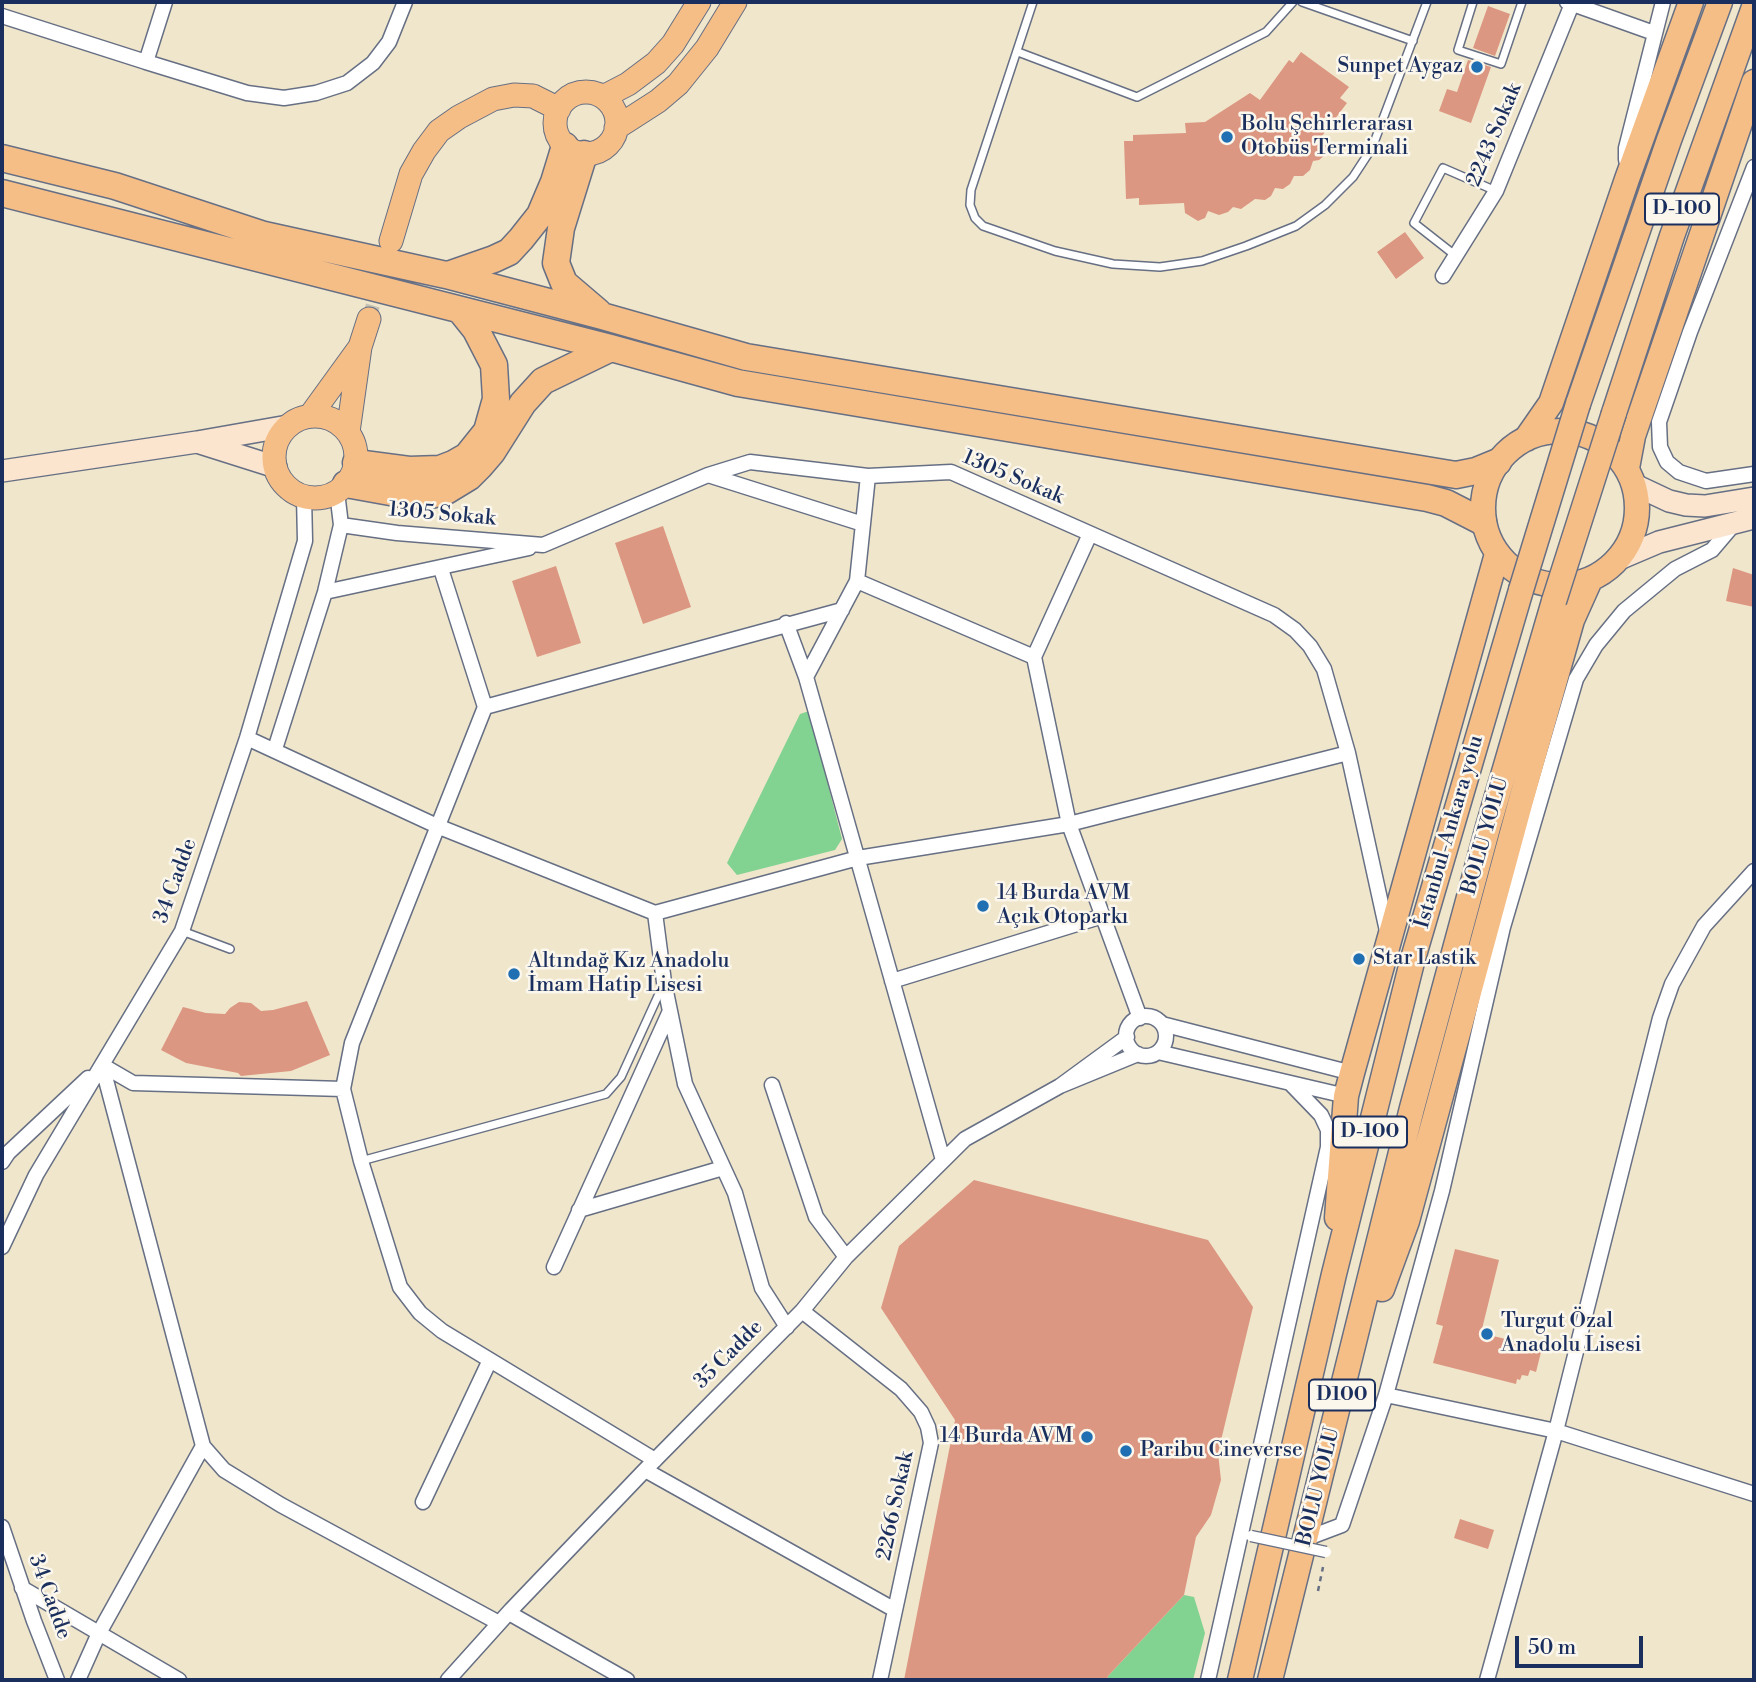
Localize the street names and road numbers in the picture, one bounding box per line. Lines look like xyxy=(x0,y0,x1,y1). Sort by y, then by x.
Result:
street label: 2243 Sokak xyxy=(1462,80,1528,190)
road number: D-100 xyxy=(1645,194,1719,224)
street label: 1305 Sokak xyxy=(959,445,1067,511)
street label: 1305 Sokak xyxy=(387,498,497,532)
street label: İstanbul-Ankara yolu xyxy=(1410,733,1490,931)
street label: BOLU YOLU xyxy=(1457,774,1515,898)
street label: 34 Cadde xyxy=(149,835,203,927)
road number: D-100 xyxy=(1333,1116,1407,1148)
street label: 35 Cadde xyxy=(689,1315,769,1395)
road number: D100 xyxy=(1309,1380,1375,1410)
street label: BOLU YOLU xyxy=(1292,1425,1346,1549)
street label: 2266 Sokak xyxy=(872,1449,920,1563)
street label: 34 Cadde xyxy=(22,1551,76,1643)

